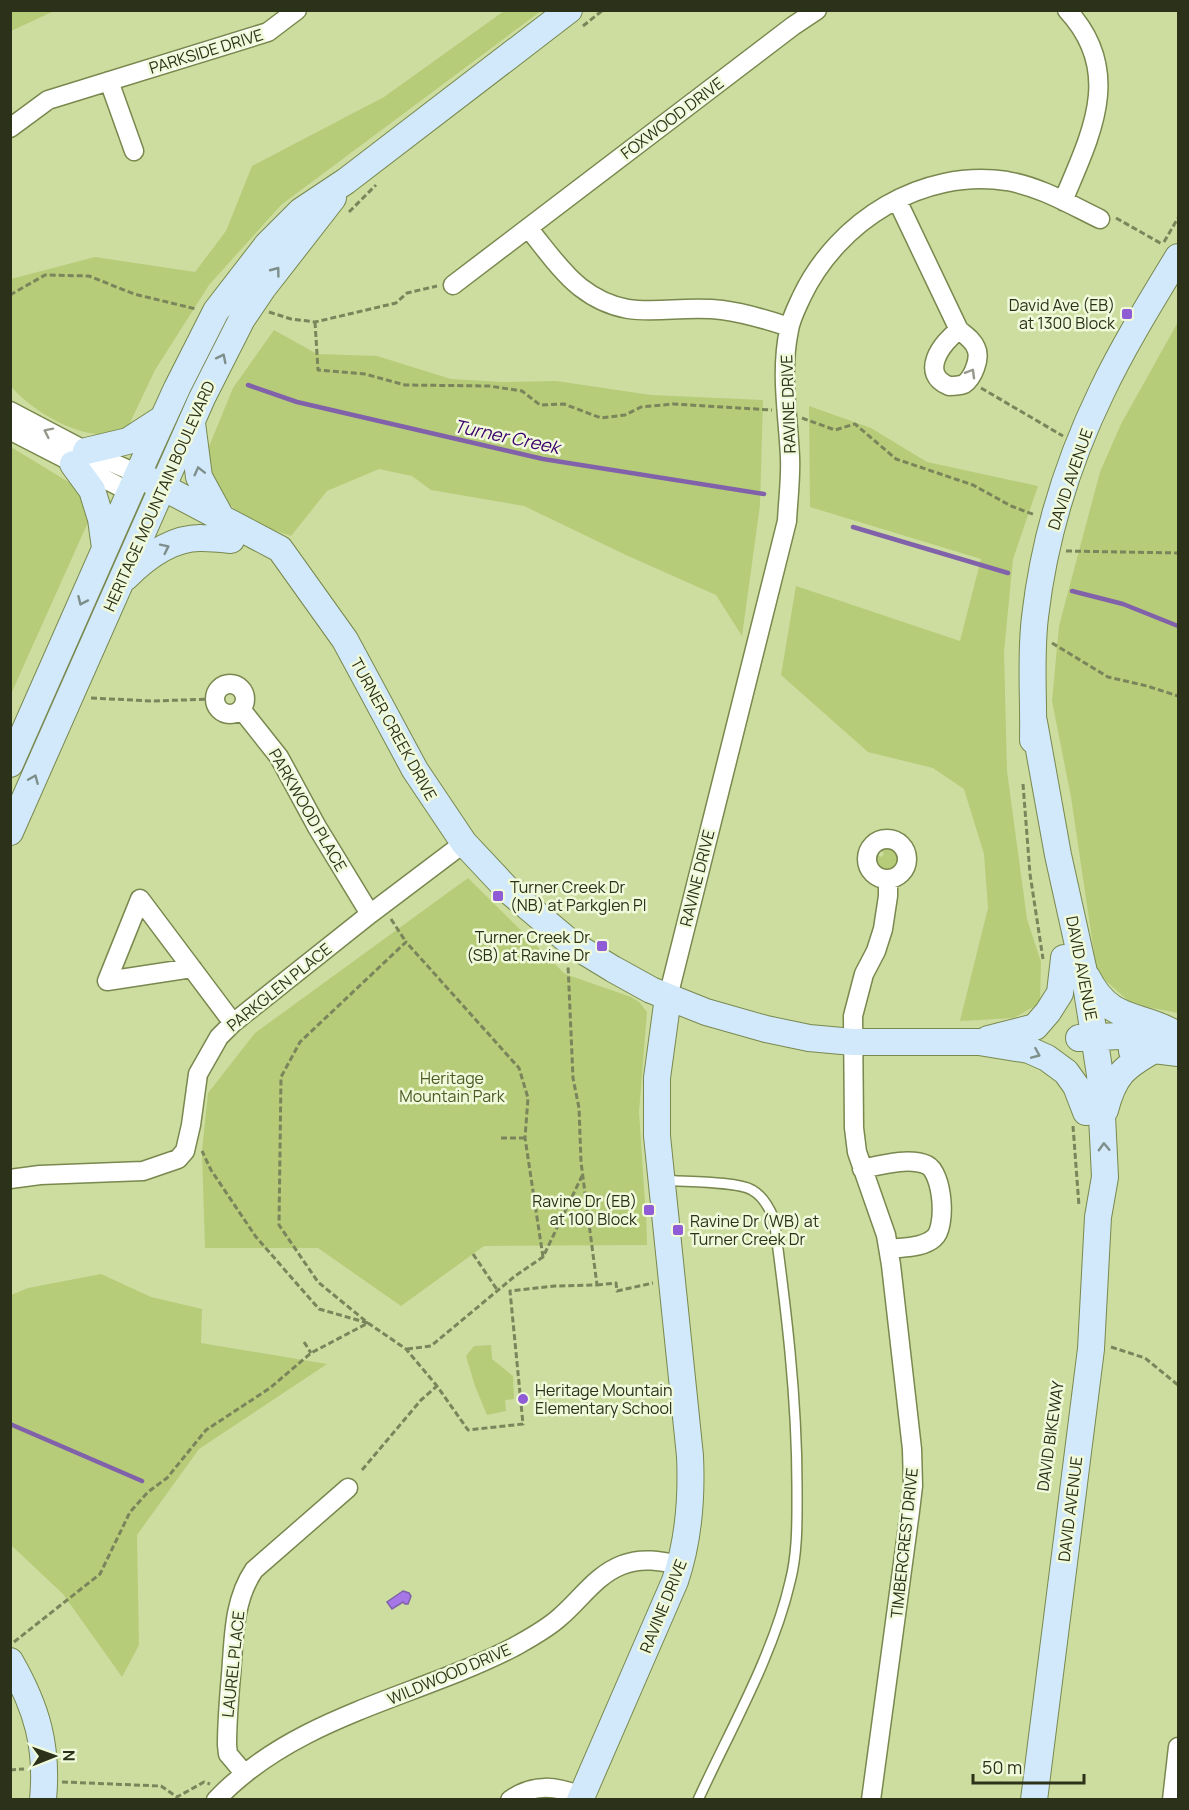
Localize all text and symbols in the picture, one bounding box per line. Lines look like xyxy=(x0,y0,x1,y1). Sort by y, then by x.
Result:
street label: PARKSIDE DRIVE xyxy=(146,23,266,79)
street label: FOXWOOD DRIVE xyxy=(616,72,728,164)
one-way arrow xyxy=(269,267,280,278)
place label: David Ave (EB) at 1300 Block xyxy=(1009,294,1116,334)
marker: David Ave (EB) at 1300 Block xyxy=(1120,307,1134,321)
one-way arrow xyxy=(215,354,226,365)
street label: RAVINE DRIVE xyxy=(775,354,801,454)
one-way arrow xyxy=(964,369,975,379)
street label: HERITAGE MOUNTAIN BOULEVARD xyxy=(98,377,220,615)
water label: Turner Creek xyxy=(452,413,565,460)
street label: DAVID AVENUE xyxy=(1042,425,1098,533)
one-way arrow xyxy=(44,427,55,439)
one-way arrow xyxy=(194,466,207,476)
one-way arrow xyxy=(159,544,170,556)
one-way arrow xyxy=(77,595,89,606)
street label: TURNER CREEK DRIVE xyxy=(346,654,442,804)
street label: PARKWOOD PLACE xyxy=(264,745,352,875)
one-way arrow xyxy=(27,774,39,785)
street label: RAVINE DRIVE xyxy=(674,827,720,929)
place label: Turner Creek Dr (NB) at Parkglen Pl xyxy=(510,876,646,916)
marker: Turner Creek Dr (NB) at Parkglen Pl xyxy=(491,889,505,903)
street label: DAVID AVENUE xyxy=(1061,914,1103,1022)
place label: Turner Creek Dr (SB) at Ravine Dr xyxy=(467,926,590,966)
street label: PARKGLEN PLACE xyxy=(222,938,336,1036)
marker: Turner Creek Dr (SB) at Ravine Dr xyxy=(595,939,609,953)
one-way arrow xyxy=(1030,1047,1041,1059)
park label: Heritage Mountain Park xyxy=(399,1067,506,1107)
one-way arrow xyxy=(1098,1142,1110,1151)
place label: Ravine Dr (EB) at 100 Block xyxy=(532,1190,638,1230)
marker: Ravine Dr (EB) at 100 Block xyxy=(642,1203,656,1217)
place label: Ravine Dr (WB) at Turner Creek Dr xyxy=(690,1210,819,1250)
marker: Ravine Dr (WB) at Turner Creek Dr xyxy=(671,1223,685,1237)
place label: Heritage Mountain Elementary School xyxy=(535,1379,673,1419)
street label: DAVID BIKEWAY xyxy=(1031,1379,1069,1492)
marker: Heritage Mountain Elementary School xyxy=(516,1392,530,1406)
street label: DAVID AVENUE xyxy=(1053,1455,1087,1563)
street label: TIMBERCREST DRIVE xyxy=(885,1467,923,1619)
street label: RAVINE DRIVE xyxy=(634,1556,692,1656)
street label: LAUREL PLACE xyxy=(216,1610,250,1718)
street label: WILDWOOD DRIVE xyxy=(384,1638,514,1710)
north arrow xyxy=(24,1726,84,1786)
scale bar xyxy=(973,1747,1084,1785)
text: N xyxy=(58,1750,80,1762)
text: 50 m xyxy=(982,1755,1022,1779)

